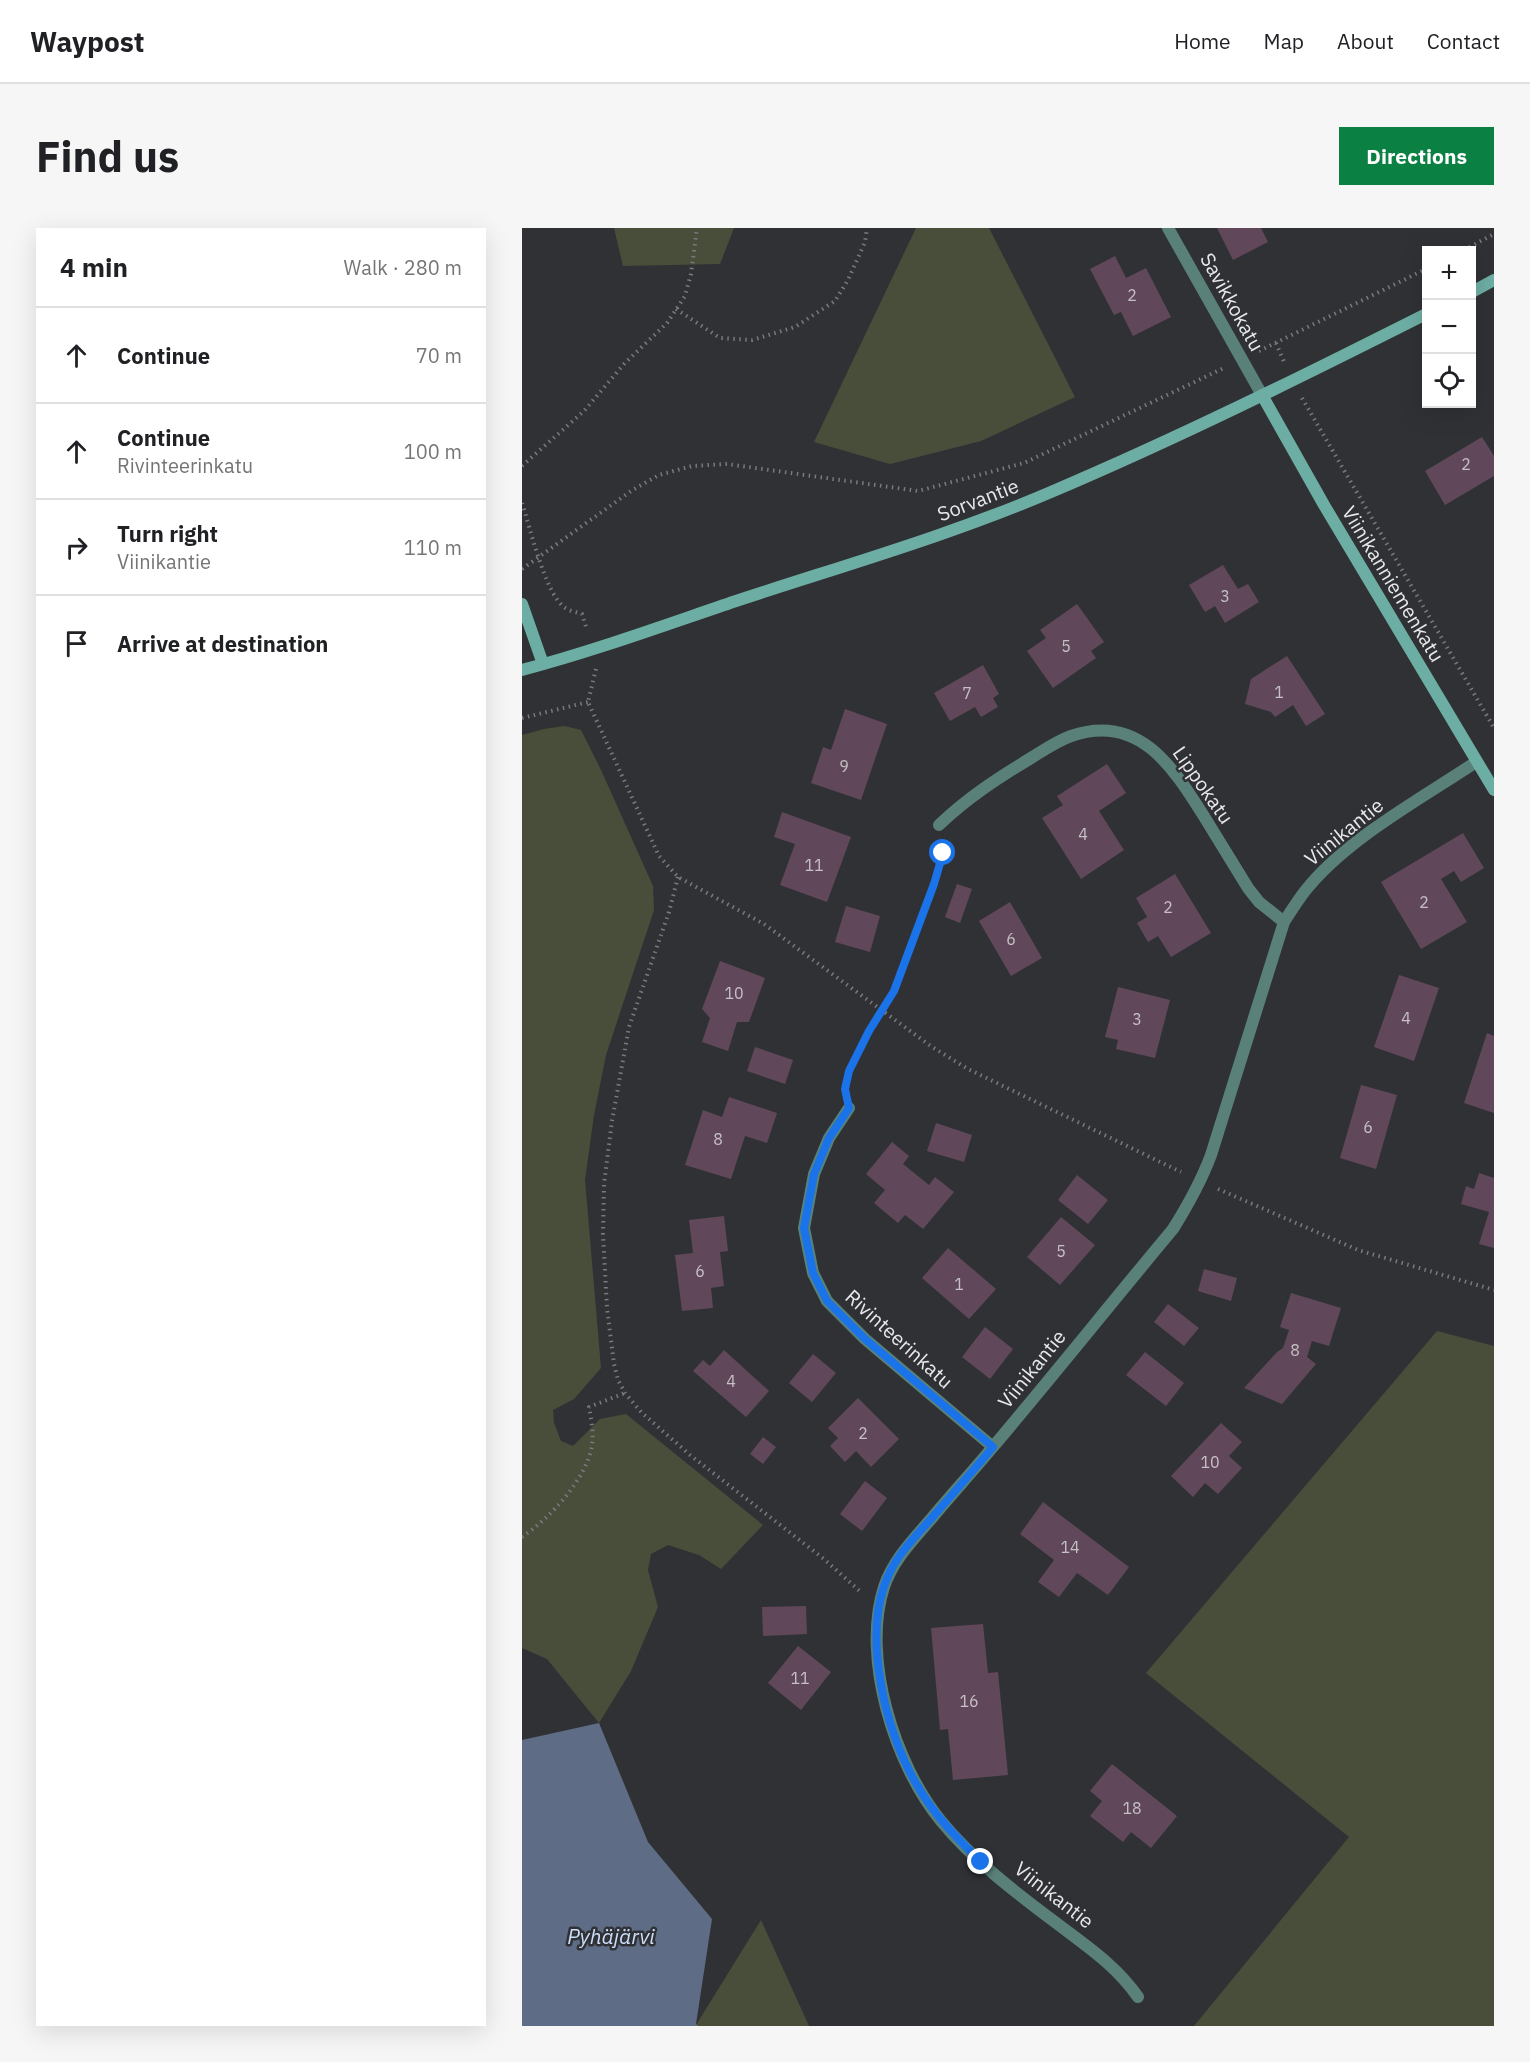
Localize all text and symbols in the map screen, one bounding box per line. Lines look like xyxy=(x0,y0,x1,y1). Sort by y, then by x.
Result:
text: Waypost xyxy=(30,23,144,60)
text: Home xyxy=(1174,27,1231,55)
text: Map xyxy=(1264,27,1304,55)
text: About xyxy=(1337,27,1394,55)
text: Contact xyxy=(1427,27,1500,55)
button: Directions xyxy=(1339,127,1494,185)
text: Find us xyxy=(36,129,179,184)
map controls xyxy=(1422,246,1476,408)
button: + xyxy=(1422,246,1476,300)
street label: Savikkokatu xyxy=(1194,248,1271,356)
text: 4 min xyxy=(60,250,128,284)
text: Walk · 280 m xyxy=(344,254,462,281)
house number: 2 xyxy=(1127,285,1137,305)
button: − xyxy=(1422,300,1476,354)
icon: ahead xyxy=(60,339,93,372)
text: Continue xyxy=(117,341,210,370)
text: 70 m xyxy=(416,342,462,369)
button: locate xyxy=(1422,354,1476,408)
text: Continue xyxy=(117,423,210,452)
icon: ahead xyxy=(60,435,93,468)
text: 100 m xyxy=(404,438,462,465)
text: Rivinteerinkatu xyxy=(117,452,253,479)
house number: 2 xyxy=(1461,454,1471,474)
street label: Sorvantie xyxy=(933,472,1022,527)
street label: Viinikanniemenkatu xyxy=(1336,501,1451,667)
text: Turn right xyxy=(117,519,218,548)
icon: right xyxy=(60,531,93,564)
text: 110 m xyxy=(404,534,462,561)
text: Viinikantie xyxy=(117,548,211,575)
house number: 3 xyxy=(1220,586,1230,606)
icon: arrive xyxy=(60,627,93,660)
text: Arrive at destination xyxy=(117,629,328,658)
house number: 5 xyxy=(1061,636,1071,656)
house number: 1 xyxy=(1274,682,1284,702)
house number: 7 xyxy=(962,683,972,703)
street label: Lippokatu xyxy=(1167,741,1240,829)
house number: 9 xyxy=(839,756,849,776)
street label: Viinikantie xyxy=(1299,792,1389,872)
house number: 4 xyxy=(1078,824,1088,844)
route start xyxy=(929,839,955,865)
house number: 11 xyxy=(804,855,824,875)
house number: 2 xyxy=(1419,892,1429,912)
house number: 2 xyxy=(1163,897,1173,917)
house number: 6 xyxy=(1006,929,1016,949)
house number: 10 xyxy=(724,983,744,1003)
house number: 4 xyxy=(1401,1008,1411,1028)
house number: 3 xyxy=(1132,1009,1142,1029)
house number: 6 xyxy=(1363,1117,1373,1137)
house number: 8 xyxy=(713,1129,723,1149)
house number: 5 xyxy=(1056,1241,1066,1261)
house number: 6 xyxy=(695,1261,705,1281)
house number: 1 xyxy=(954,1274,964,1294)
street label: Rivinteerinkatu xyxy=(840,1283,959,1394)
street label: Viinikantie xyxy=(992,1324,1072,1414)
house number: 8 xyxy=(1290,1340,1300,1360)
house number: 4 xyxy=(726,1371,736,1391)
house number: 2 xyxy=(858,1423,868,1443)
house number: 10 xyxy=(1200,1452,1220,1472)
house number: 14 xyxy=(1060,1537,1080,1557)
house number: 11 xyxy=(790,1668,810,1688)
house number: 16 xyxy=(959,1691,979,1711)
house number: 18 xyxy=(1122,1798,1142,1818)
route end xyxy=(967,1848,993,1874)
street label: Viinikantie xyxy=(1009,1855,1100,1934)
water label: Pyhäjärvi xyxy=(567,1922,655,1950)

